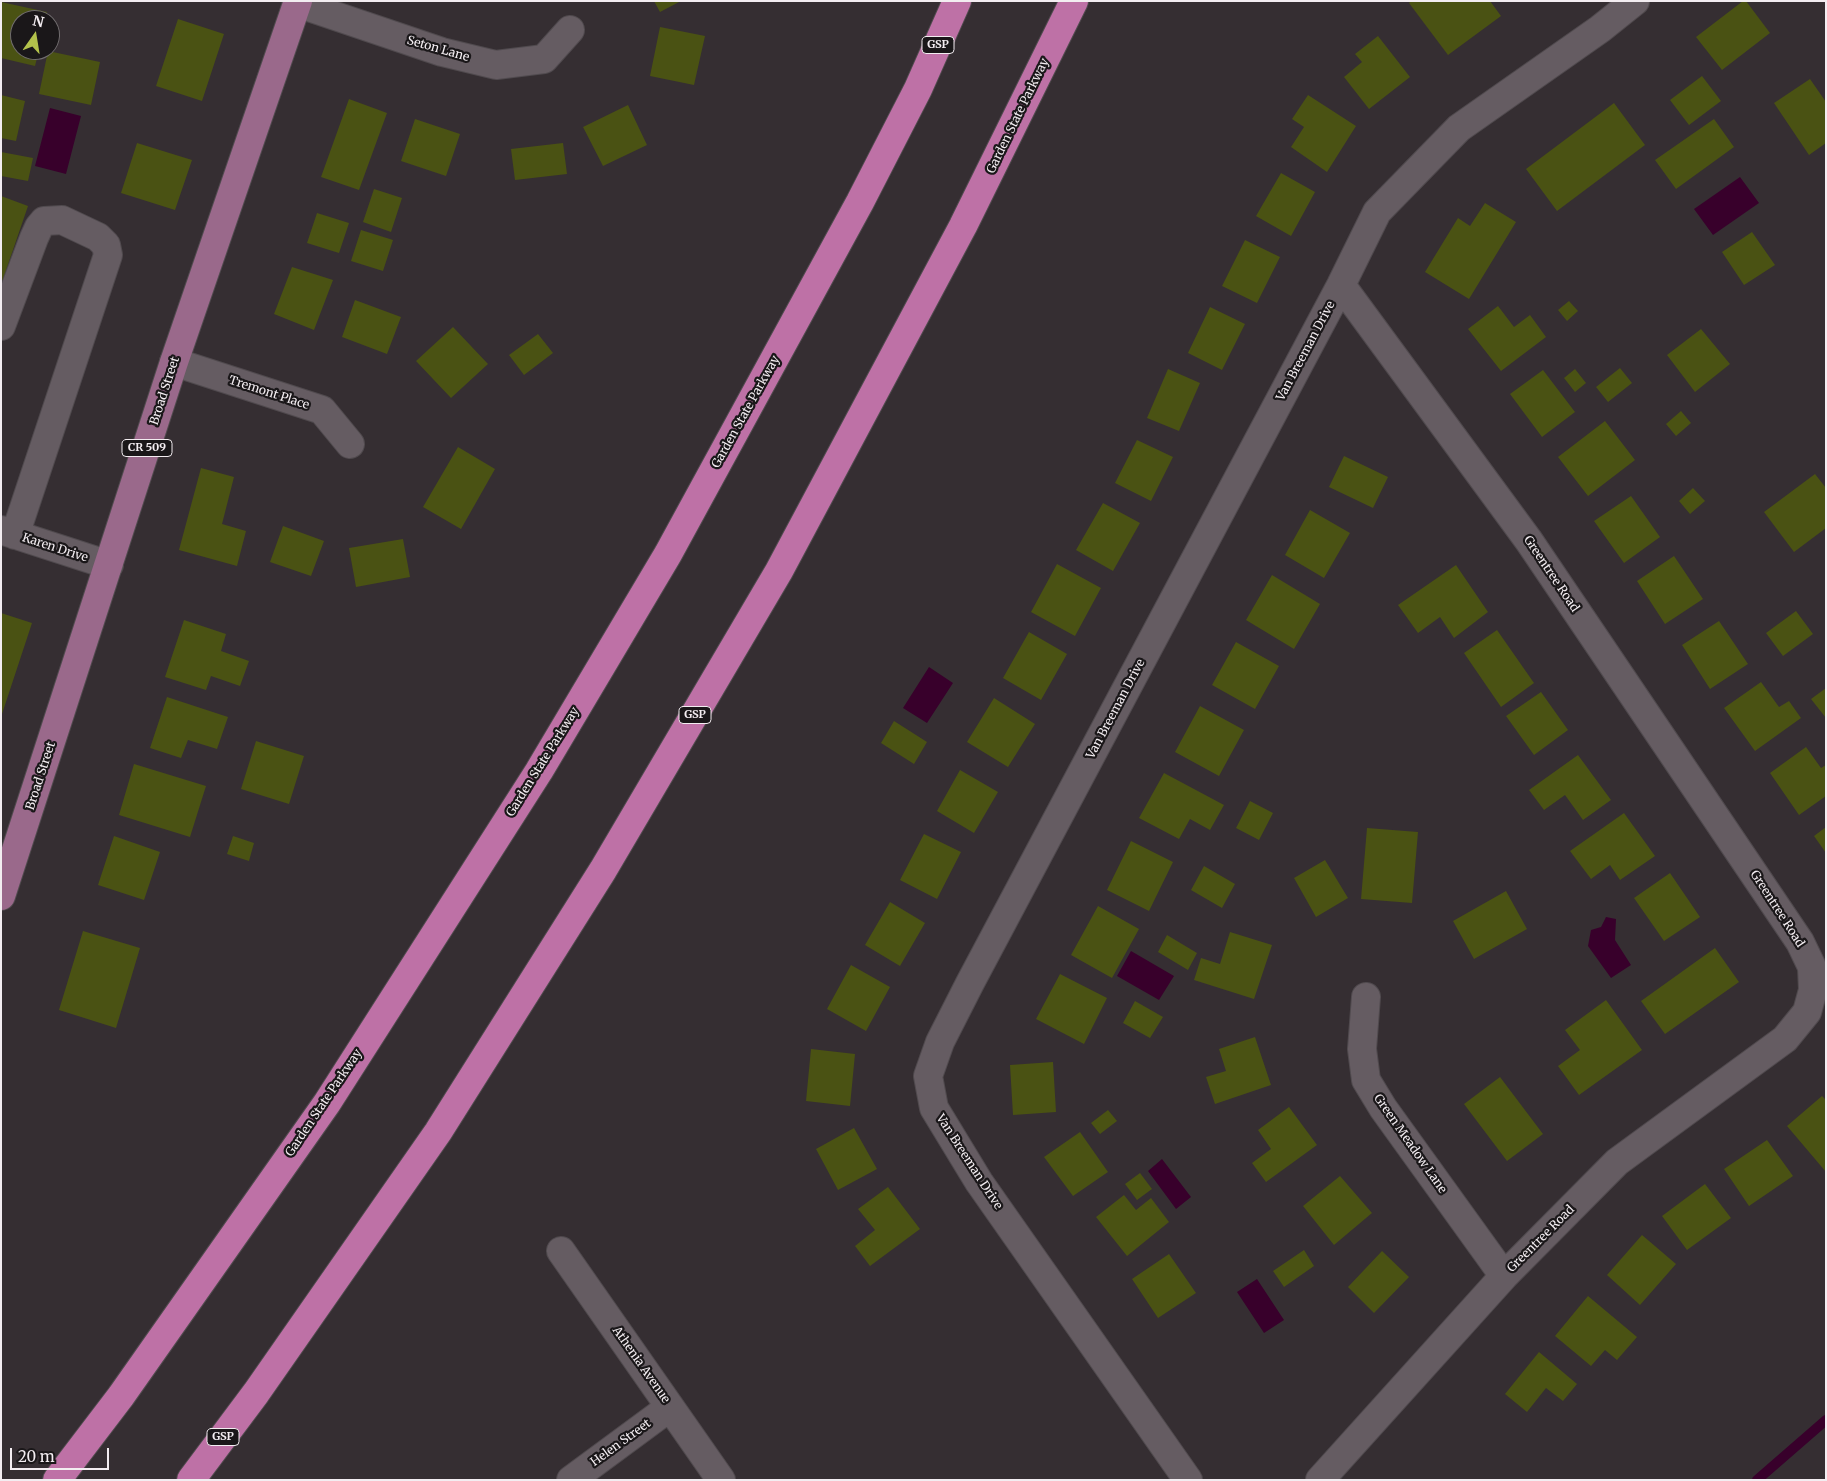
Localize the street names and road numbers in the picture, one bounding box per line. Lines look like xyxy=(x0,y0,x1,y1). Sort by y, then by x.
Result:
street label: Seton Lane xyxy=(405,33,471,65)
road number: GSP xyxy=(922,36,954,54)
street label: Garden State Parkway xyxy=(984,56,1052,176)
street label: Van Breeman Drive xyxy=(1274,299,1338,403)
street label: Garden State Parkway xyxy=(709,353,783,471)
street label: Broad Street xyxy=(147,355,183,427)
street label: Tremont Place xyxy=(227,373,311,413)
road number: CR 509 xyxy=(122,439,172,456)
street label: Karen Drive xyxy=(20,531,90,565)
street label: Greentree Road xyxy=(1520,533,1582,615)
street label: Van Breeman Drive xyxy=(1084,657,1148,761)
street label: Garden State Parkway xyxy=(503,705,583,819)
road number: GSP xyxy=(679,706,711,724)
street label: Broad Street xyxy=(23,740,59,812)
street label: Greentree Road xyxy=(1747,868,1807,950)
street label: Garden State Parkway xyxy=(283,1047,365,1159)
street label: Green Meadow Lane xyxy=(1370,1092,1450,1196)
street label: Van Breeman Drive xyxy=(933,1112,1005,1212)
street label: Greentree Road xyxy=(1505,1203,1577,1275)
street label: Athenia Avenue xyxy=(609,1324,673,1406)
street label: Helen Street xyxy=(588,1416,654,1470)
road number: GSP xyxy=(207,1428,239,1445)

